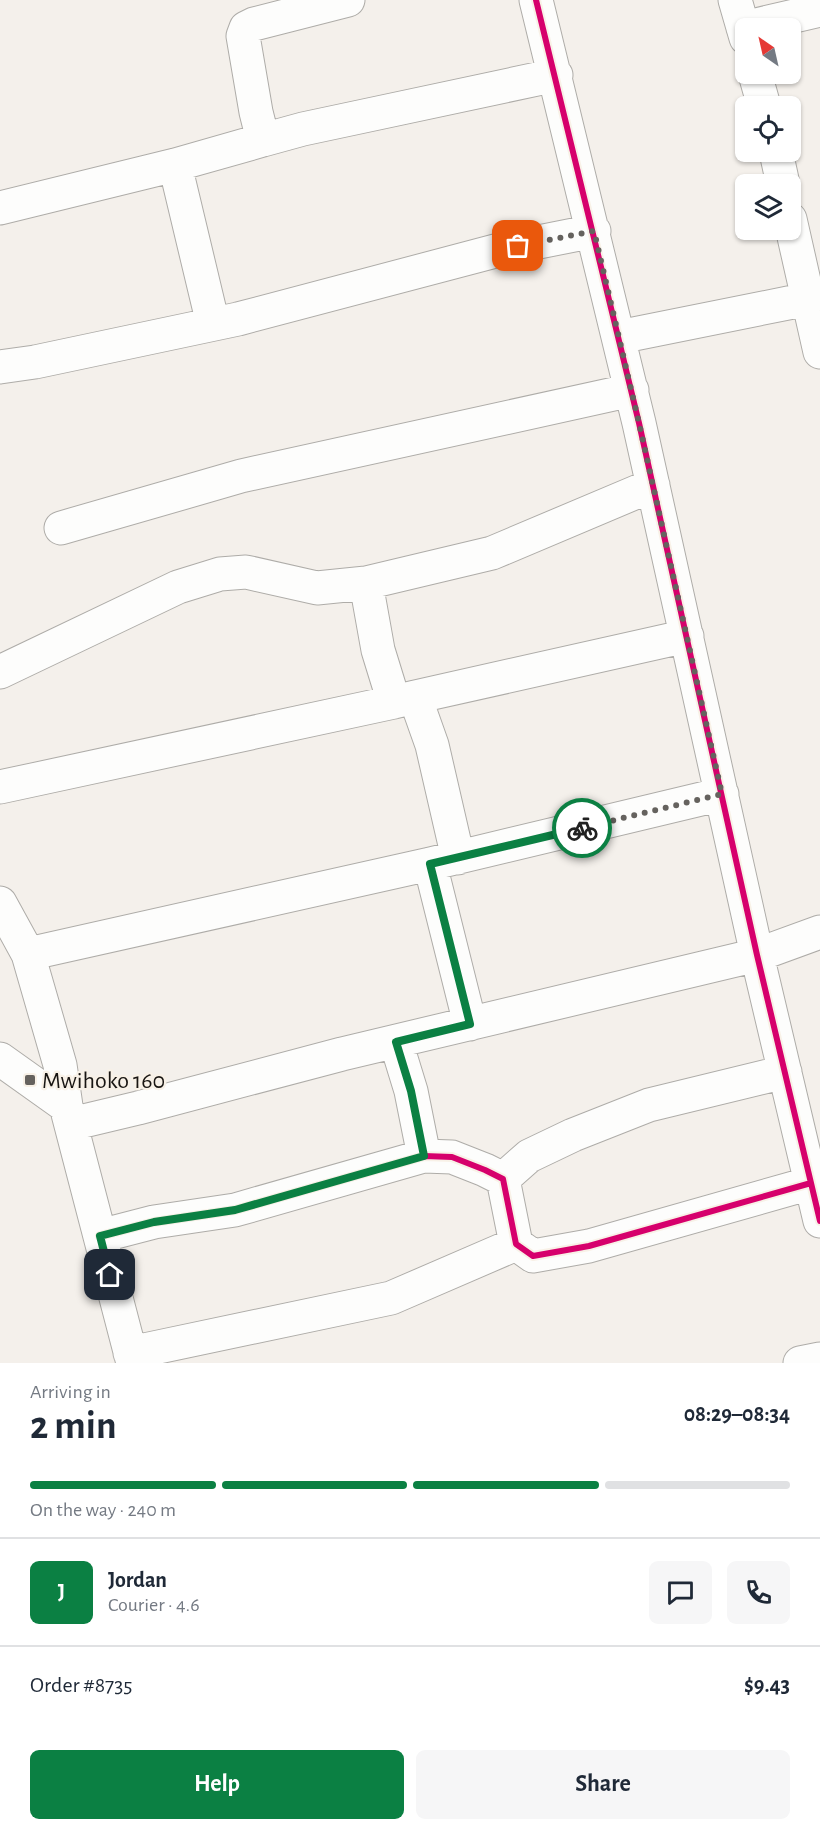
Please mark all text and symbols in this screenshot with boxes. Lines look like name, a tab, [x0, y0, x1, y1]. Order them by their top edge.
north arrow	[735, 18, 801, 84]
map controls	[735, 18, 801, 240]
button: locate	[735, 96, 801, 162]
button: layers	[735, 174, 801, 240]
pin	[492, 220, 543, 271]
icon: bag	[501, 229, 534, 262]
courier	[552, 798, 612, 858]
icon: bike	[566, 812, 599, 845]
place label: Mwihoko 160	[42, 1069, 165, 1093]
marker: Mwihoko 160	[23, 1073, 37, 1087]
pin	[84, 1249, 135, 1300]
icon: home	[93, 1258, 126, 1291]
text: Arriving in	[30, 1382, 111, 1402]
text: 08:29–08:34	[684, 1403, 790, 1425]
text: 2 min	[30, 1407, 117, 1446]
text: On the way · 240 m	[30, 1500, 176, 1520]
button: chat	[649, 1561, 712, 1624]
button: phone	[727, 1561, 790, 1624]
text: Jordan	[108, 1569, 167, 1591]
text: J	[58, 1581, 65, 1603]
text: Courier · 4.6	[108, 1595, 200, 1615]
text: Order #8735	[30, 1674, 133, 1696]
text: $9.43	[744, 1674, 790, 1696]
button: Help	[30, 1750, 404, 1819]
button: Share	[416, 1750, 790, 1819]

